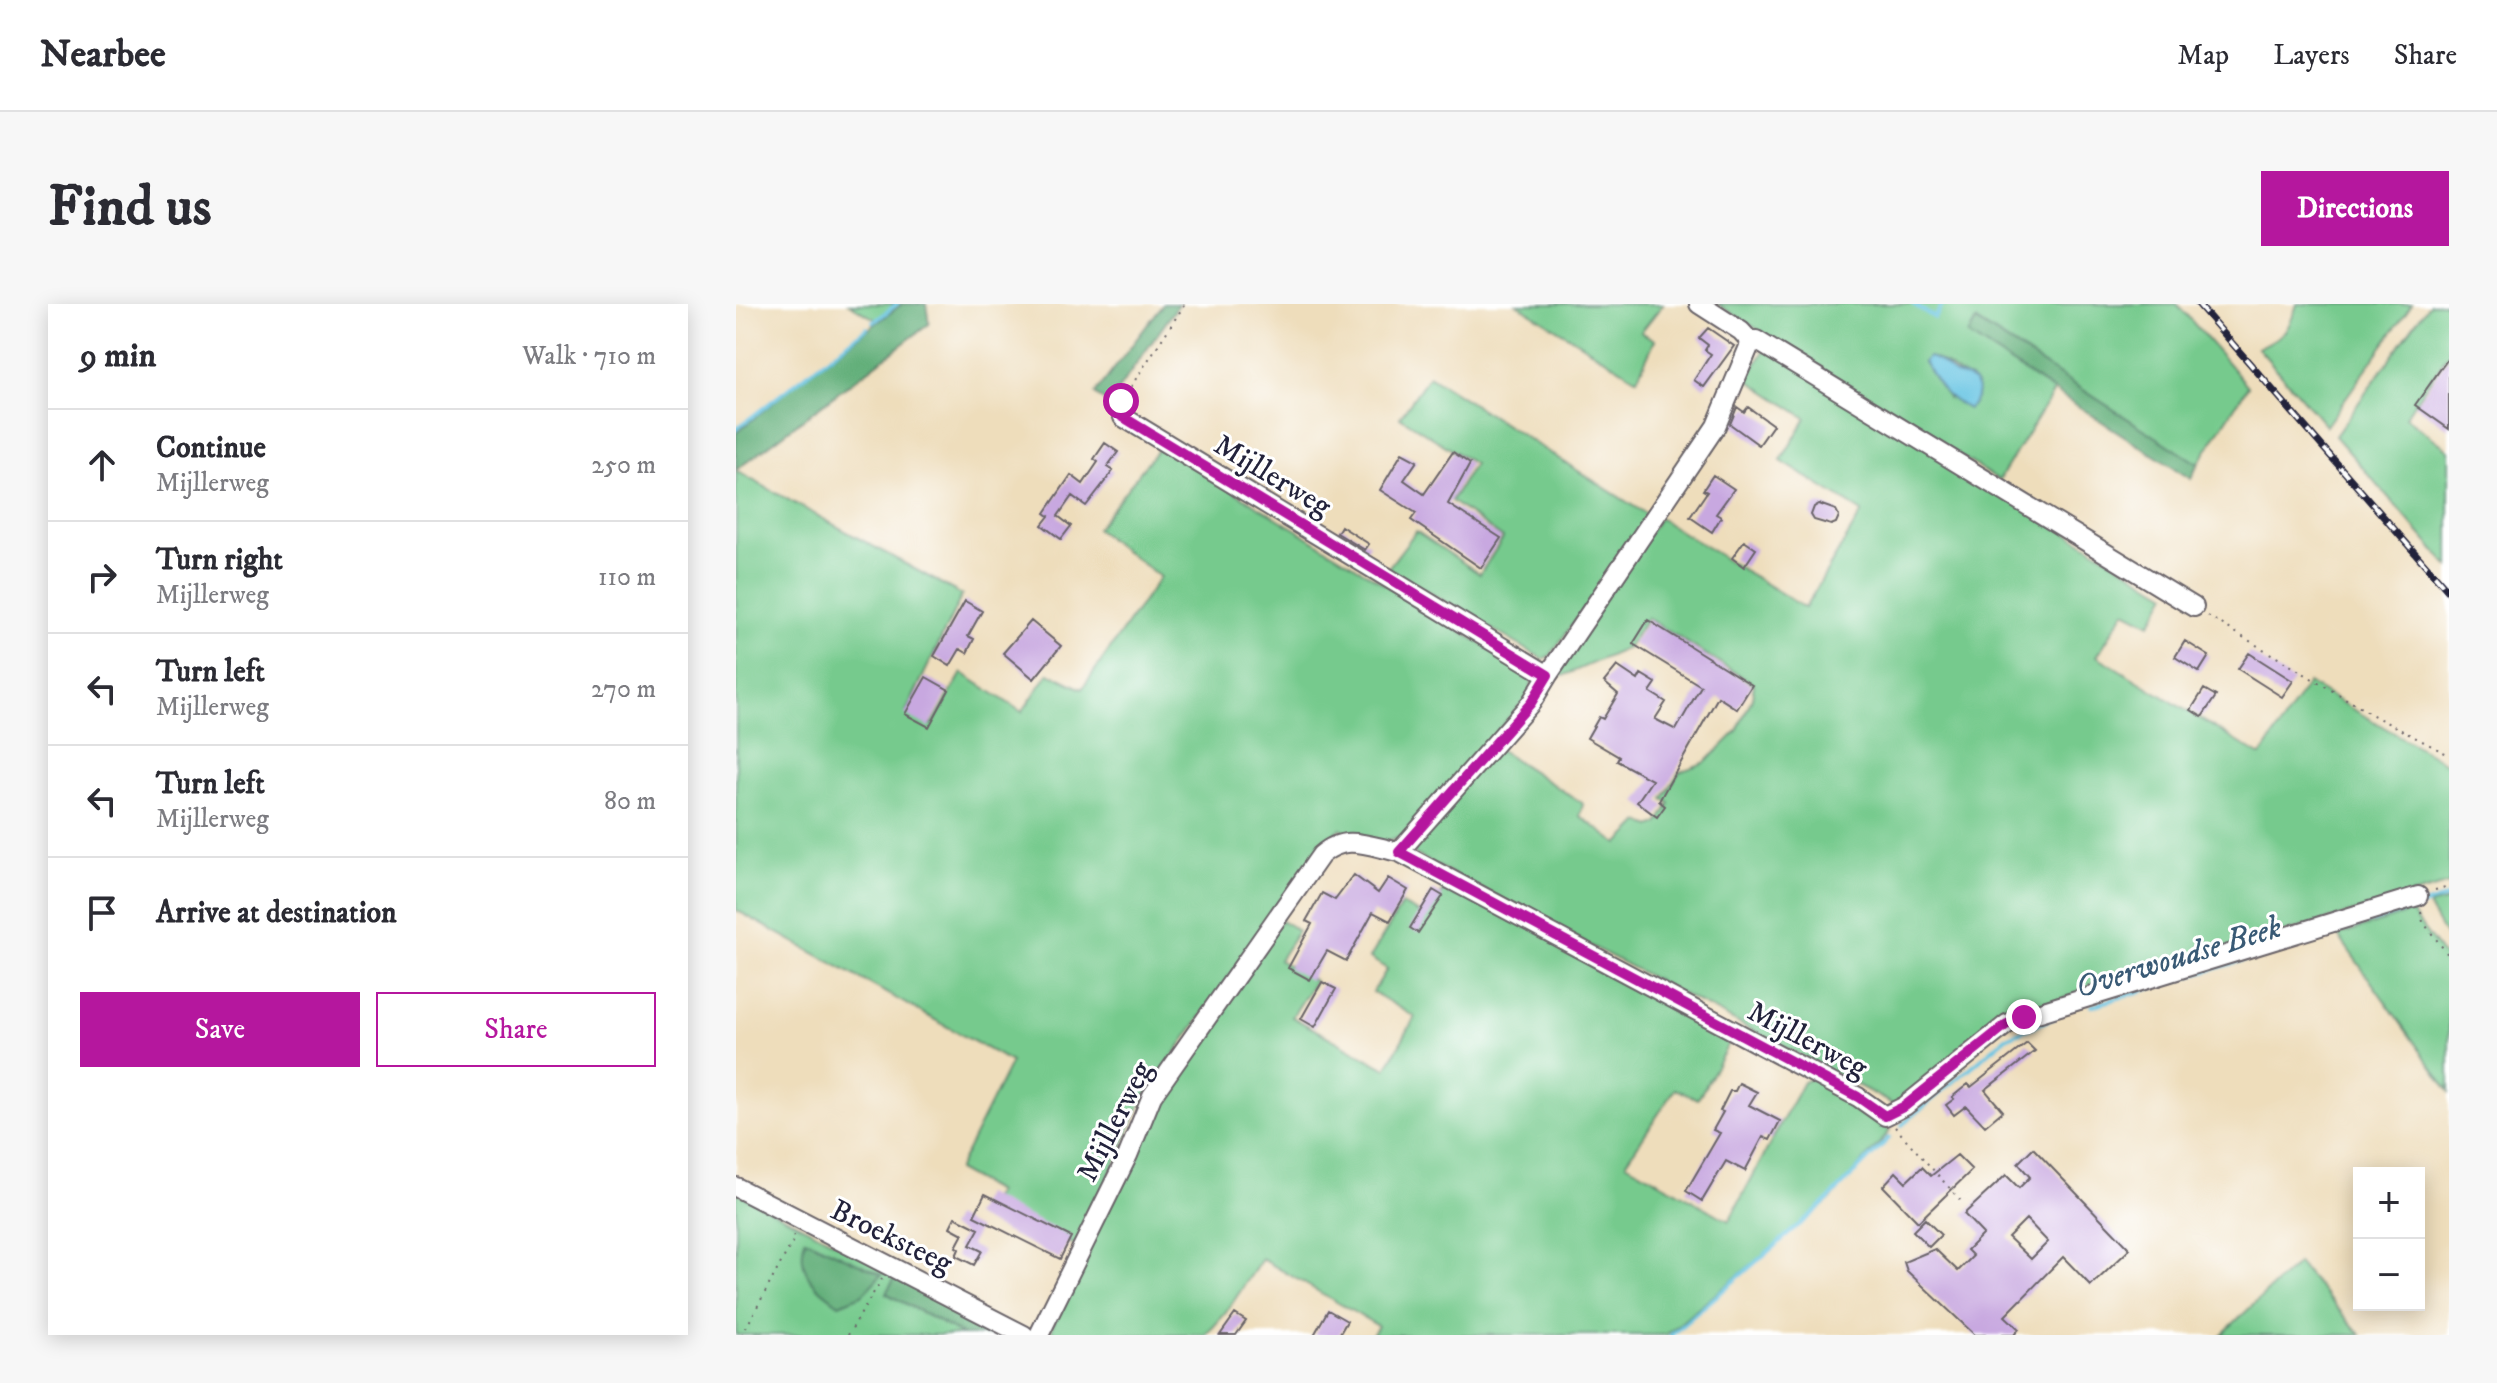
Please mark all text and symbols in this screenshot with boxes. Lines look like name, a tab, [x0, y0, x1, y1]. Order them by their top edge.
text: Nearbee	[40, 31, 166, 79]
text: Map	[2178, 38, 2229, 73]
text: Layers	[2273, 38, 2350, 73]
text: Share	[2394, 38, 2457, 73]
button: Directions	[2261, 171, 2449, 246]
text: Find us	[48, 173, 212, 243]
text: 9 min	[80, 335, 156, 377]
text: Walk · 710 m	[522, 340, 656, 373]
route start	[1103, 383, 1139, 419]
street label: Mijllerweg	[1207, 427, 1338, 526]
text: Continue	[156, 430, 266, 467]
icon: ahead	[80, 443, 124, 487]
text: 250 m	[591, 449, 656, 482]
text: Mijllerweg	[156, 467, 269, 500]
text: Turn right	[156, 542, 283, 579]
icon: right	[80, 555, 124, 599]
text: 110 m	[598, 561, 656, 594]
text: Mijllerweg	[156, 579, 269, 612]
text: Turn left	[156, 654, 265, 691]
icon: left	[80, 667, 124, 711]
text: 270 m	[591, 673, 656, 706]
text: Mijllerweg	[156, 691, 269, 724]
text: Turn left	[156, 766, 265, 803]
icon: left	[80, 779, 124, 823]
text: 80 m	[604, 785, 656, 818]
text: Mijllerweg	[156, 803, 269, 836]
icon: arrive	[80, 891, 124, 935]
text: Arrive at destination	[156, 895, 397, 932]
water label: Overwoudse Beek	[2071, 907, 2287, 1008]
button: Save	[80, 992, 360, 1067]
button: Share	[376, 992, 656, 1067]
street label: Mijllerweg	[1741, 993, 1874, 1087]
route end	[2006, 999, 2042, 1035]
street label: Mijllerweg	[1069, 1055, 1162, 1188]
map controls	[2353, 1167, 2425, 1311]
button: +	[2353, 1167, 2425, 1239]
street label: Broeksteeg	[824, 1192, 959, 1283]
button: −	[2353, 1239, 2425, 1311]

